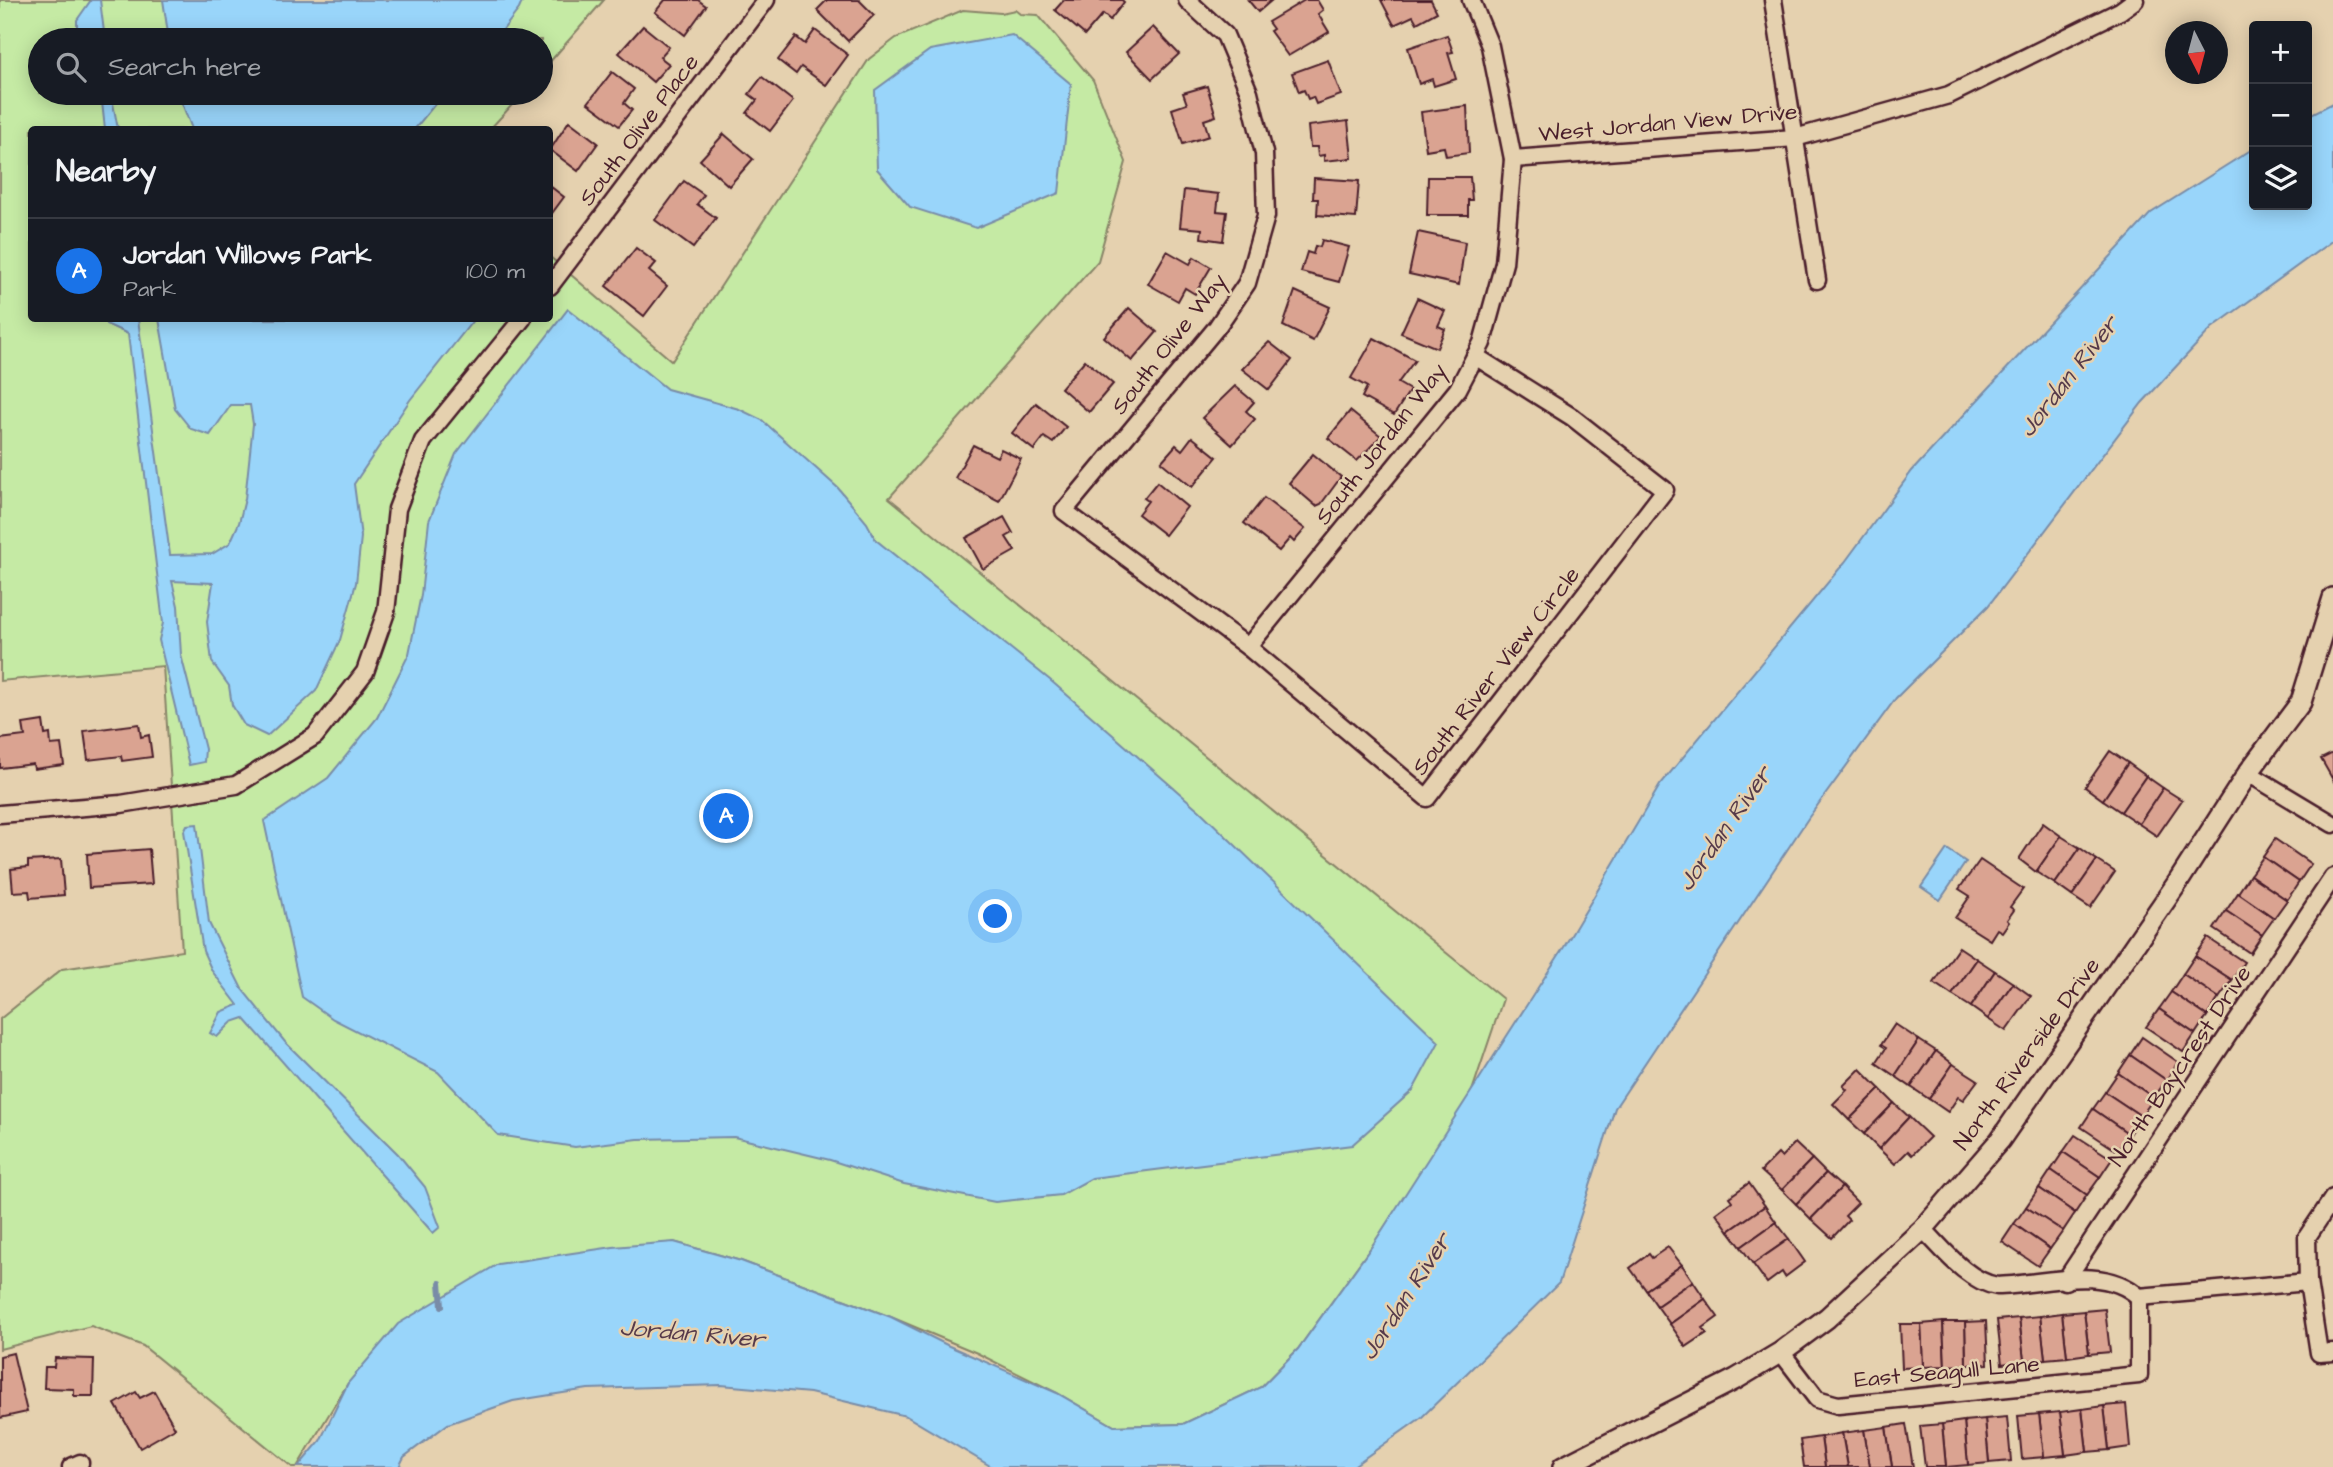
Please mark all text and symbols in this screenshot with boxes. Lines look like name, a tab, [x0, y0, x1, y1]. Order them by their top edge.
north arrow	[2165, 21, 2228, 84]
map controls	[2249, 21, 2312, 210]
button: +	[2249, 21, 2312, 84]
search box	[28, 28, 553, 105]
icon: search	[52, 48, 90, 86]
street label: South Olive Place	[571, 48, 707, 212]
text: Search here	[108, 49, 261, 85]
button: −	[2249, 84, 2312, 147]
street label: West Jordan View Drive	[1537, 96, 1799, 150]
button: layers	[2249, 147, 2312, 210]
text: Nearby	[56, 151, 156, 193]
text: Jordan Willows Park	[123, 237, 372, 273]
text: A	[72, 255, 86, 287]
text: 100 m	[466, 255, 525, 287]
street label: South Olive Way	[1104, 266, 1235, 422]
text: Park	[123, 273, 176, 305]
water label: Jordan River	[2011, 307, 2129, 445]
street label: South Jordan Way	[1308, 356, 1455, 532]
street label: South River View Circle	[1404, 560, 1588, 782]
water label: Jordan River	[1669, 758, 1782, 898]
pin: A	[703, 790, 749, 842]
your location	[978, 899, 1012, 933]
street label: North Riverside Drive	[1946, 951, 2108, 1157]
street label: North Baycrest Drive	[2101, 959, 2260, 1173]
water label: Jordan River	[1352, 1225, 1461, 1367]
water label: Jordan River	[618, 1311, 768, 1357]
street label: East Seagull Lane	[1853, 1348, 2041, 1397]

